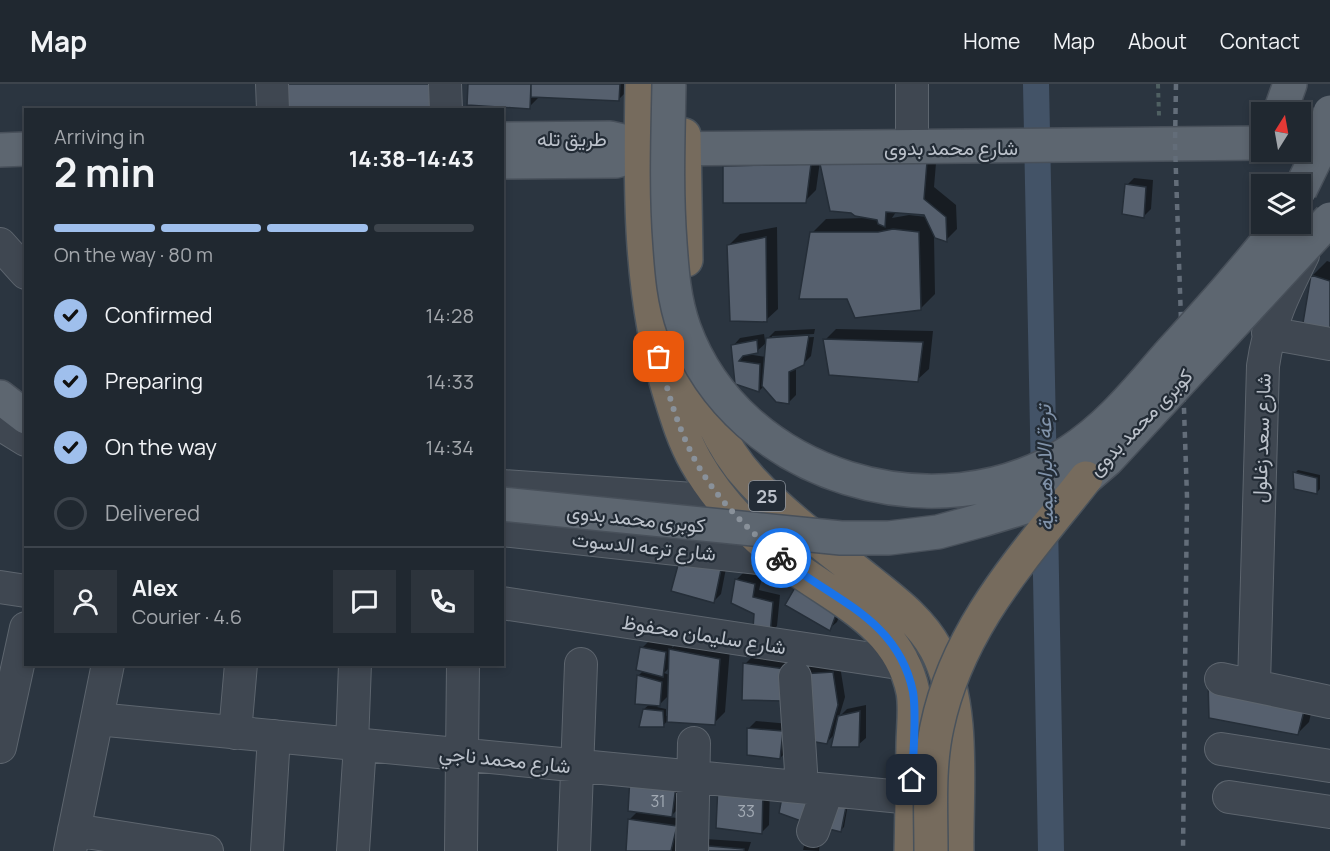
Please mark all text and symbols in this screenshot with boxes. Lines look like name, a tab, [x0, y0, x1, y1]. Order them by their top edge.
text: Map	[30, 22, 87, 60]
text: Home	[963, 27, 1020, 55]
text: Map	[1053, 27, 1095, 55]
text: About	[1128, 27, 1187, 55]
text: Contact	[1220, 27, 1300, 55]
north arrow	[1251, 102, 1311, 162]
map controls	[1251, 102, 1311, 234]
text: Arriving in	[54, 123, 145, 150]
street label: طريق تله	[537, 125, 607, 152]
street label: شارع محمد بدوى	[884, 134, 1018, 162]
text: 14:38–14:43	[349, 144, 474, 174]
text: 2 min	[54, 145, 155, 199]
button: layers	[1251, 174, 1311, 234]
text: On the way · 80 m	[54, 241, 213, 268]
icon: check	[54, 299, 87, 332]
text: Confirmed	[105, 300, 213, 330]
text: 14:28	[425, 302, 474, 329]
pin	[633, 331, 684, 382]
icon: bag	[642, 340, 675, 373]
street label: كوبرى محمد بدوى	[1082, 362, 1198, 482]
icon: check	[54, 365, 87, 398]
text: Preparing	[105, 366, 203, 396]
text: 14:33	[426, 368, 474, 395]
street label: شارع سعد زغلول	[1245, 373, 1278, 503]
water label: ترعة الابراهيمية	[1029, 402, 1059, 531]
icon: check	[54, 431, 87, 464]
text: On the way	[105, 432, 217, 462]
text: 14:34	[426, 434, 474, 461]
road number: 25	[749, 481, 785, 511]
street label: كوبرى محمد بدوى	[565, 497, 707, 539]
text: Delivered	[105, 498, 200, 528]
street label: شارع ترعه الدسوت	[571, 525, 717, 568]
courier	[751, 528, 811, 588]
icon: bike	[765, 542, 798, 575]
button: person	[54, 570, 117, 633]
button: chat	[333, 570, 396, 633]
button: phone	[411, 570, 474, 633]
text: Alex	[132, 573, 178, 603]
text: Courier · 4.6	[132, 603, 242, 630]
street label: شارع سليمان محفوظ	[620, 608, 788, 661]
street label: شارع محمد ناجي	[438, 739, 572, 783]
pin	[886, 754, 937, 805]
icon: home	[895, 763, 928, 796]
house number: 31	[650, 790, 666, 812]
house number: 33	[737, 800, 755, 822]

